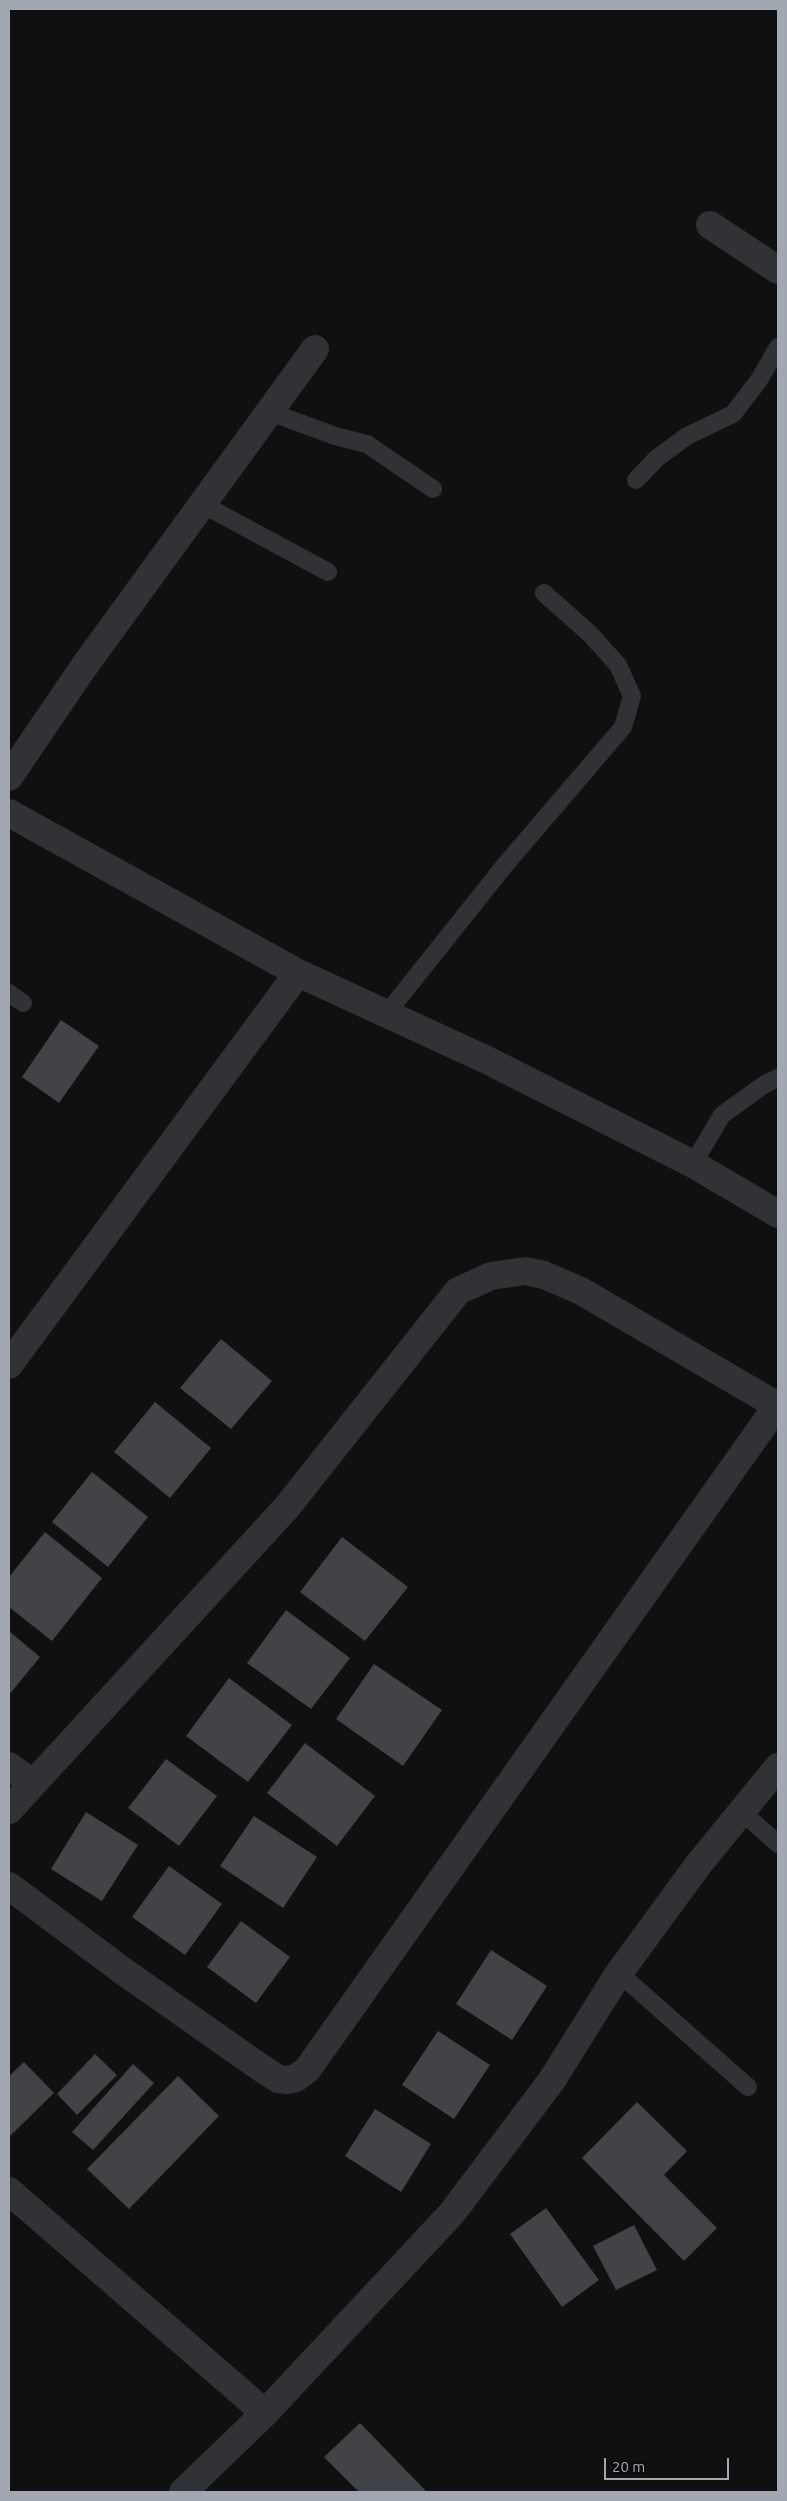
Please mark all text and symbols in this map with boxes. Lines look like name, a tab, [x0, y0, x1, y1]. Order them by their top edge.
scale bar	[607, 2448, 732, 2480]
text: 20 m	[612, 2458, 645, 2475]

